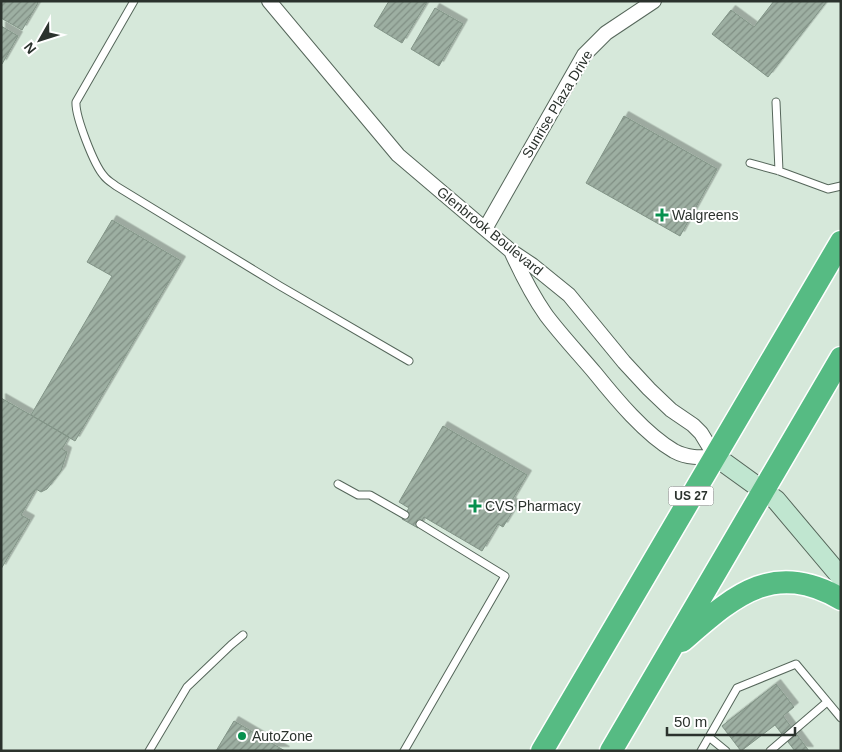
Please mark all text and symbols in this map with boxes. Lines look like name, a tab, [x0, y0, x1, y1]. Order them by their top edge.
north arrow	[15, 15, 65, 65]
text: N	[20, 39, 39, 57]
street label: Sunrise Plaza Drive	[518, 47, 596, 161]
street label: Glenbrook Boulevard	[434, 183, 546, 279]
place label: Walgreens	[672, 207, 738, 223]
marker: Walgreens	[656, 209, 668, 221]
road number: US 27	[668, 486, 714, 506]
place label: CVS Pharmacy	[485, 498, 581, 514]
marker: CVS Pharmacy	[469, 500, 481, 512]
scale bar	[667, 704, 794, 736]
text: 50 m	[674, 713, 707, 730]
place label: AutoZone	[252, 728, 313, 744]
marker: AutoZone	[236, 730, 248, 742]

